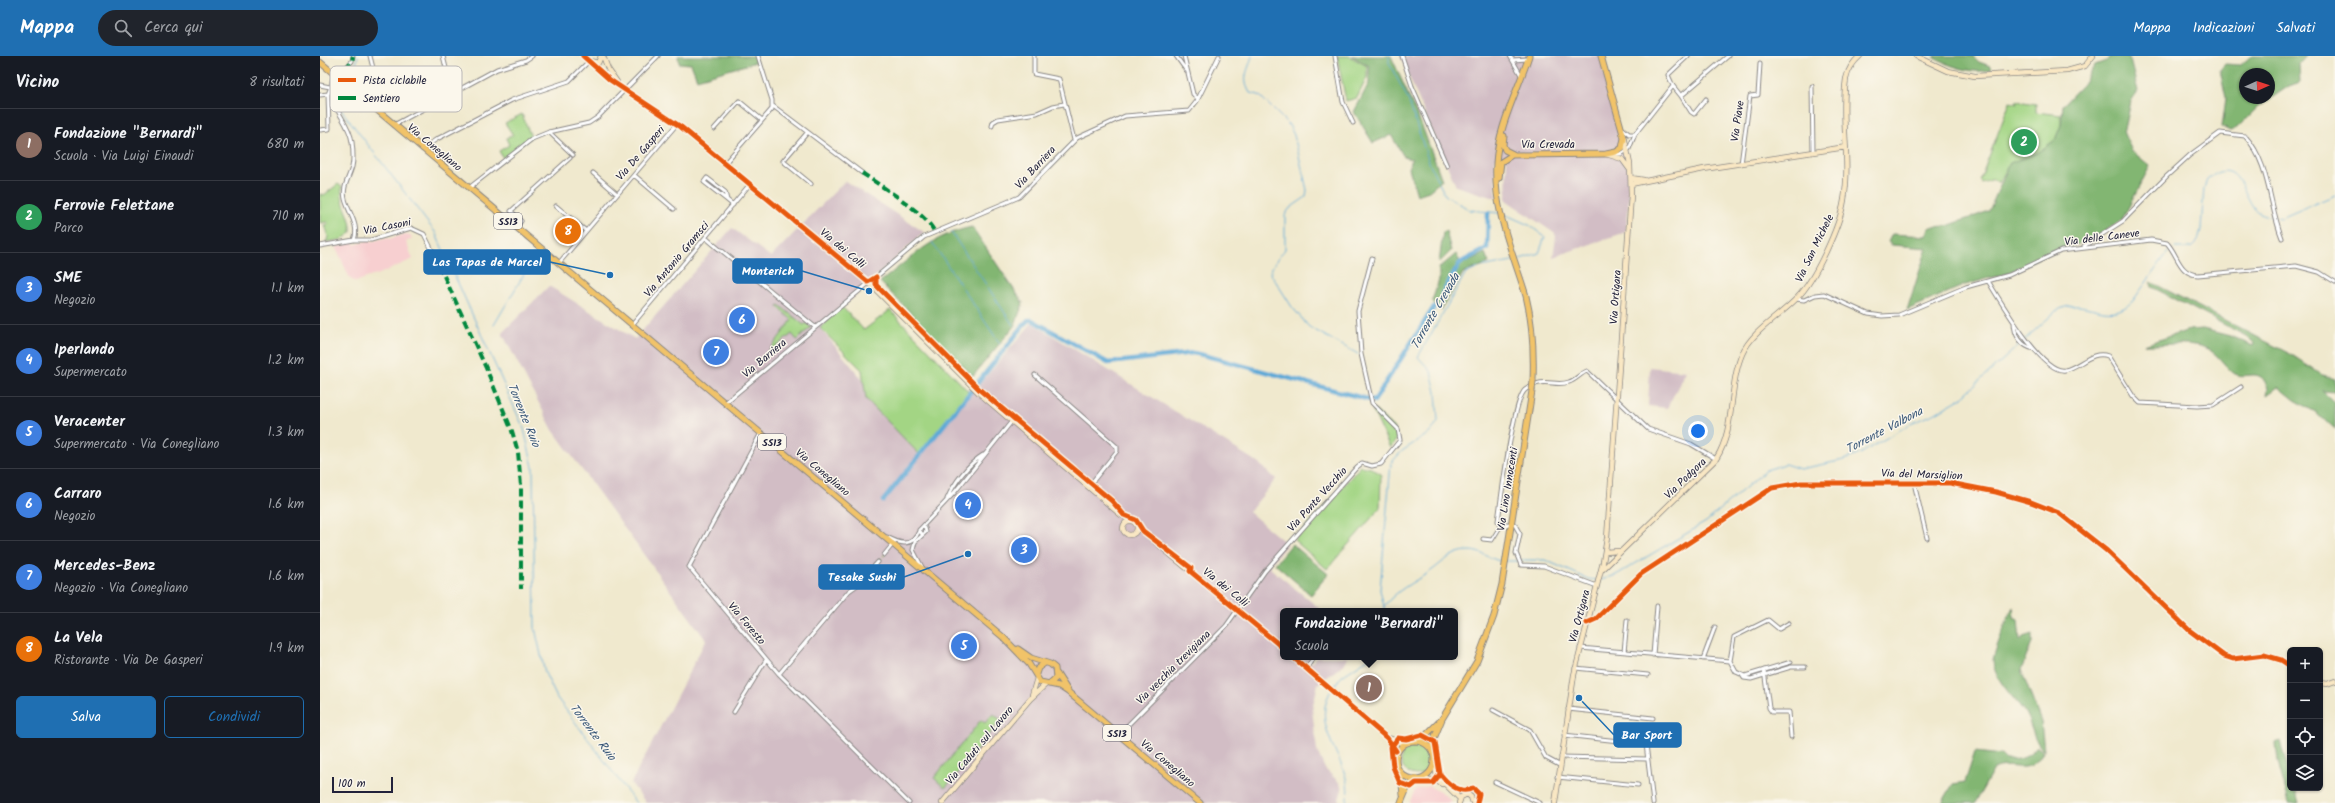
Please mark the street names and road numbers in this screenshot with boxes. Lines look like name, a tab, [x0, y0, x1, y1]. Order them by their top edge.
street label: Via Piave	[1726, 99, 1750, 143]
street label: Via Conegliano	[403, 119, 466, 176]
street label: Via De Gasperi	[612, 122, 670, 185]
street label: Via Crevada	[1521, 136, 1575, 154]
street label: Via Barriera	[1011, 142, 1061, 194]
street label: Via San Michele	[1791, 211, 1839, 286]
road number: SS13	[494, 213, 522, 229]
street label: Via Casoni	[362, 214, 413, 240]
street label: Via Antonio Gramsci	[640, 217, 714, 302]
street label: Via dei Colli	[815, 224, 870, 274]
street label: Via delle Caneve	[2064, 224, 2141, 252]
street label: Via Ortigara	[1605, 269, 1627, 325]
street label: Via Barriera	[738, 335, 791, 383]
road number: SS13	[758, 434, 786, 450]
street label: Via Conegliano	[791, 444, 854, 501]
street label: Via Lino Innocenti	[1492, 446, 1524, 532]
street label: Via Podgora	[1660, 454, 1711, 504]
street label: Via Ponte Vecchio	[1283, 463, 1352, 536]
street label: Via del Marsiglion	[1881, 465, 1963, 485]
street label: Via dei Colli	[1198, 563, 1253, 612]
street label: Via Ortigara	[1564, 588, 1596, 645]
street label: Via Foresto	[723, 598, 770, 649]
street label: Via vecchia trevigiana	[1132, 626, 1215, 709]
street label: Via Caduti sul Lavoro	[941, 702, 1018, 789]
road number: SS13	[1103, 725, 1131, 741]
street label: Via Conegliano	[1136, 735, 1199, 792]

